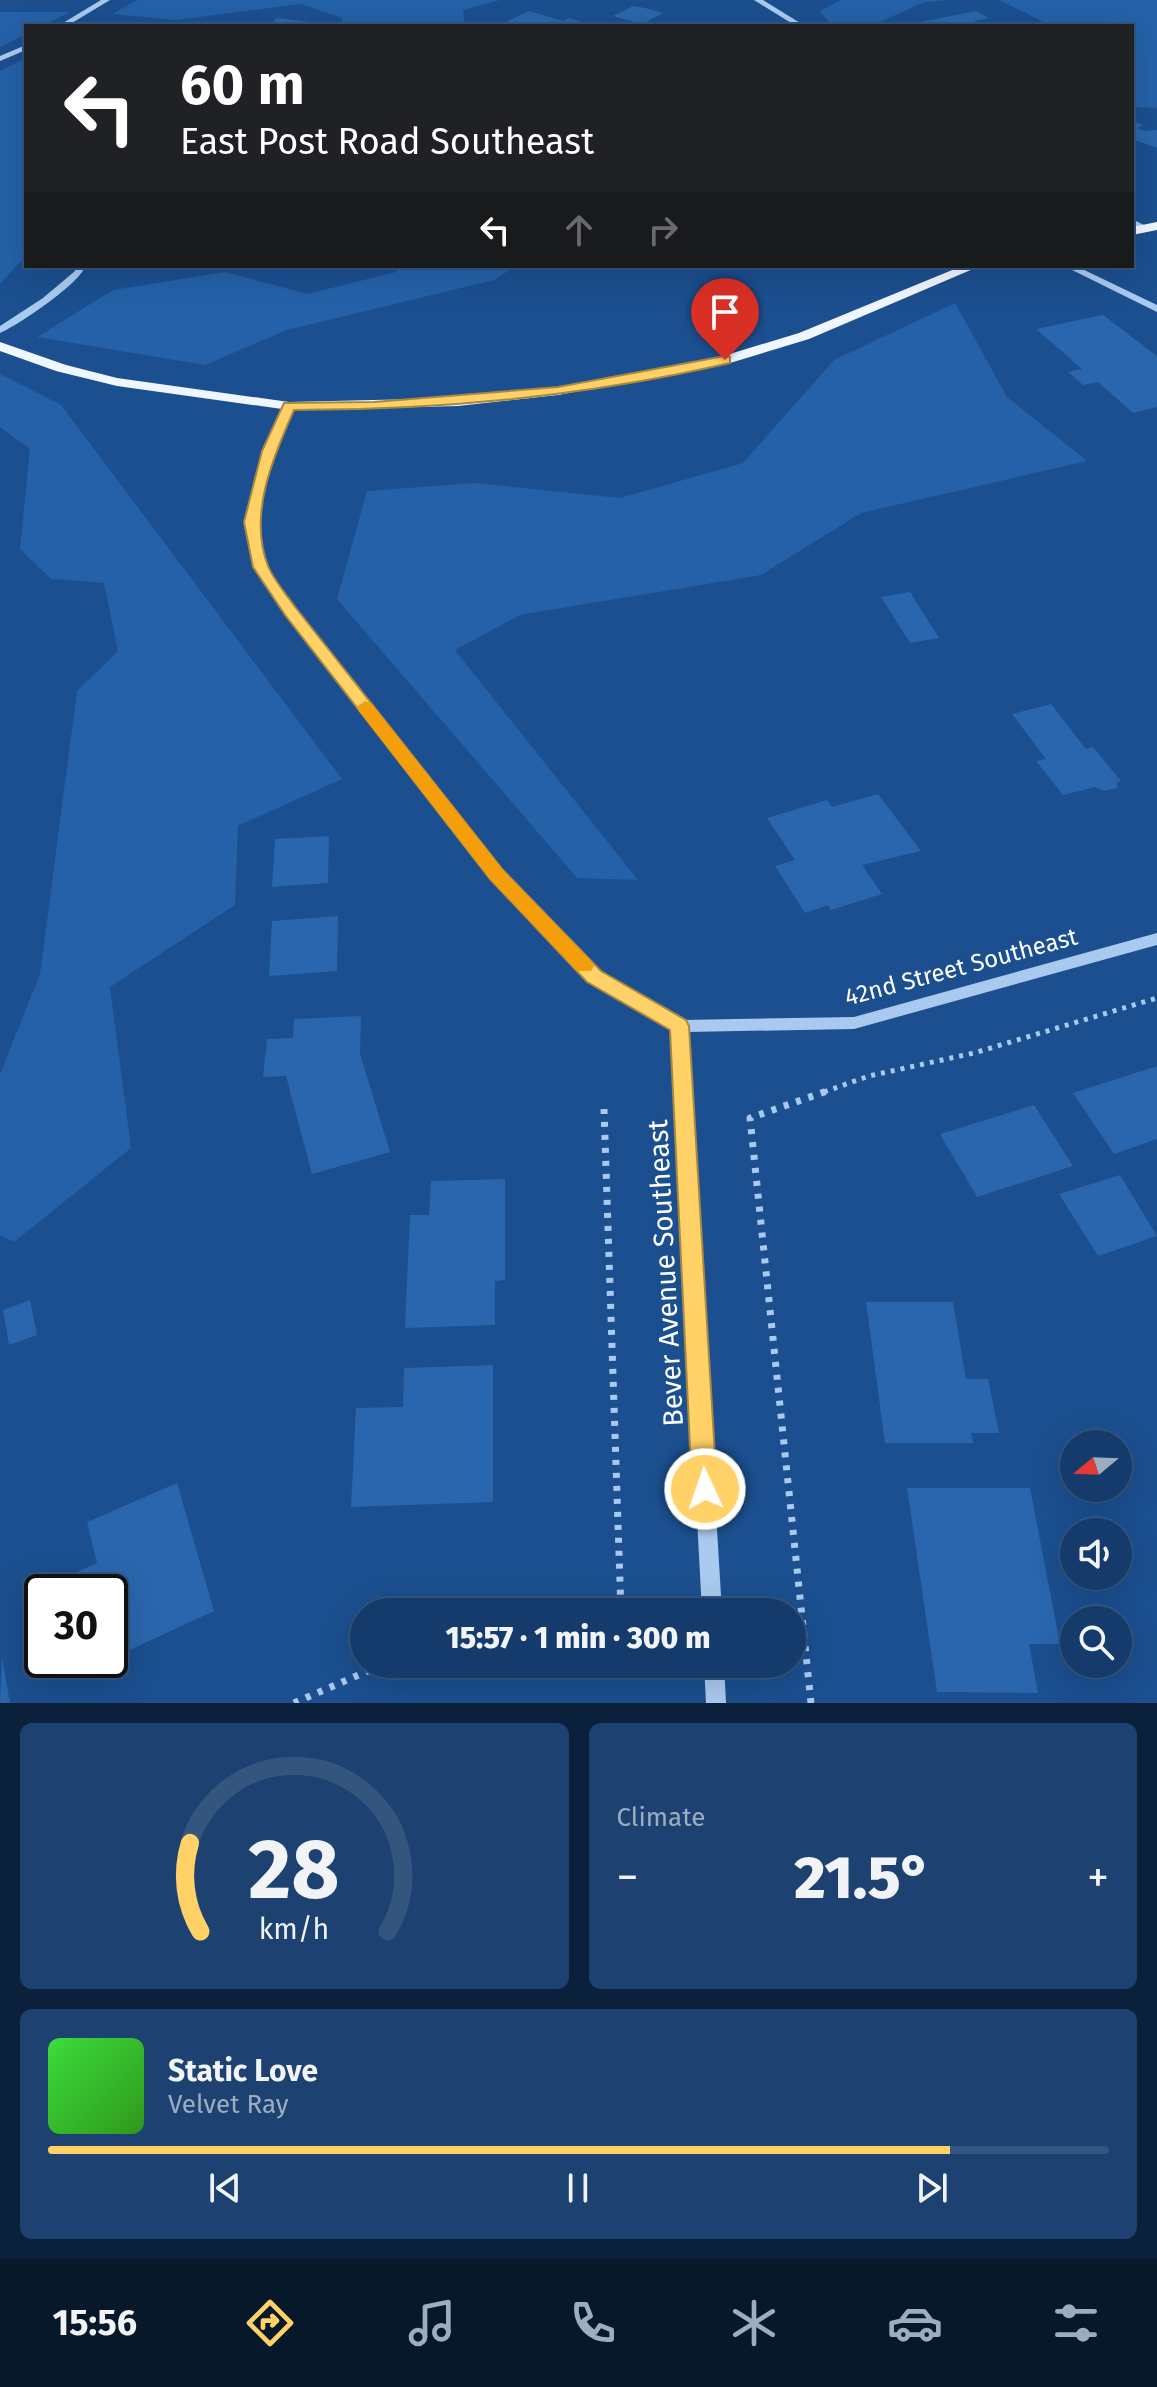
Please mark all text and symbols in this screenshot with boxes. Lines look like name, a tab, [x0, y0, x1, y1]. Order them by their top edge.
text: 60 m	[180, 52, 305, 119]
icon: left	[48, 56, 152, 160]
text: East Post Road Southeast	[180, 120, 594, 164]
icon: left	[473, 208, 517, 252]
icon: ahead	[557, 208, 601, 252]
icon: right	[641, 208, 685, 252]
pin	[691, 278, 759, 360]
icon: arrive	[703, 290, 747, 334]
street label: 42nd Street Southeast	[842, 922, 1081, 1012]
street label: Bever Avenue Southeast	[641, 1118, 690, 1427]
north arrow	[1060, 1430, 1132, 1502]
map controls	[1060, 1430, 1132, 1678]
position arrow	[663, 1447, 747, 1531]
button: sound	[1060, 1518, 1132, 1590]
speed limit sign: 30	[24, 1574, 128, 1678]
button: search	[1060, 1606, 1132, 1678]
text: 15:57 · 1 min · 300 m	[445, 1620, 711, 1656]
text: Climate	[617, 1802, 705, 1833]
text: 28	[249, 1820, 340, 1920]
text: 21.5°	[794, 1842, 931, 1914]
text: −	[617, 1851, 639, 1904]
text: +	[1087, 1851, 1109, 1904]
text: km/h	[259, 1912, 330, 1947]
text: Static Love	[168, 2053, 318, 2089]
text: Velvet Ray	[168, 2089, 288, 2120]
icon: previous	[203, 2166, 247, 2210]
icon: pause	[556, 2166, 600, 2210]
icon: next	[910, 2166, 954, 2210]
icon: directions	[242, 2295, 298, 2351]
icon: music	[404, 2295, 460, 2351]
icon: phone	[565, 2295, 621, 2351]
icon: climate	[726, 2295, 782, 2351]
icon: car	[887, 2295, 943, 2351]
icon: filters	[1048, 2295, 1104, 2351]
text: 15:56	[53, 2301, 137, 2345]

